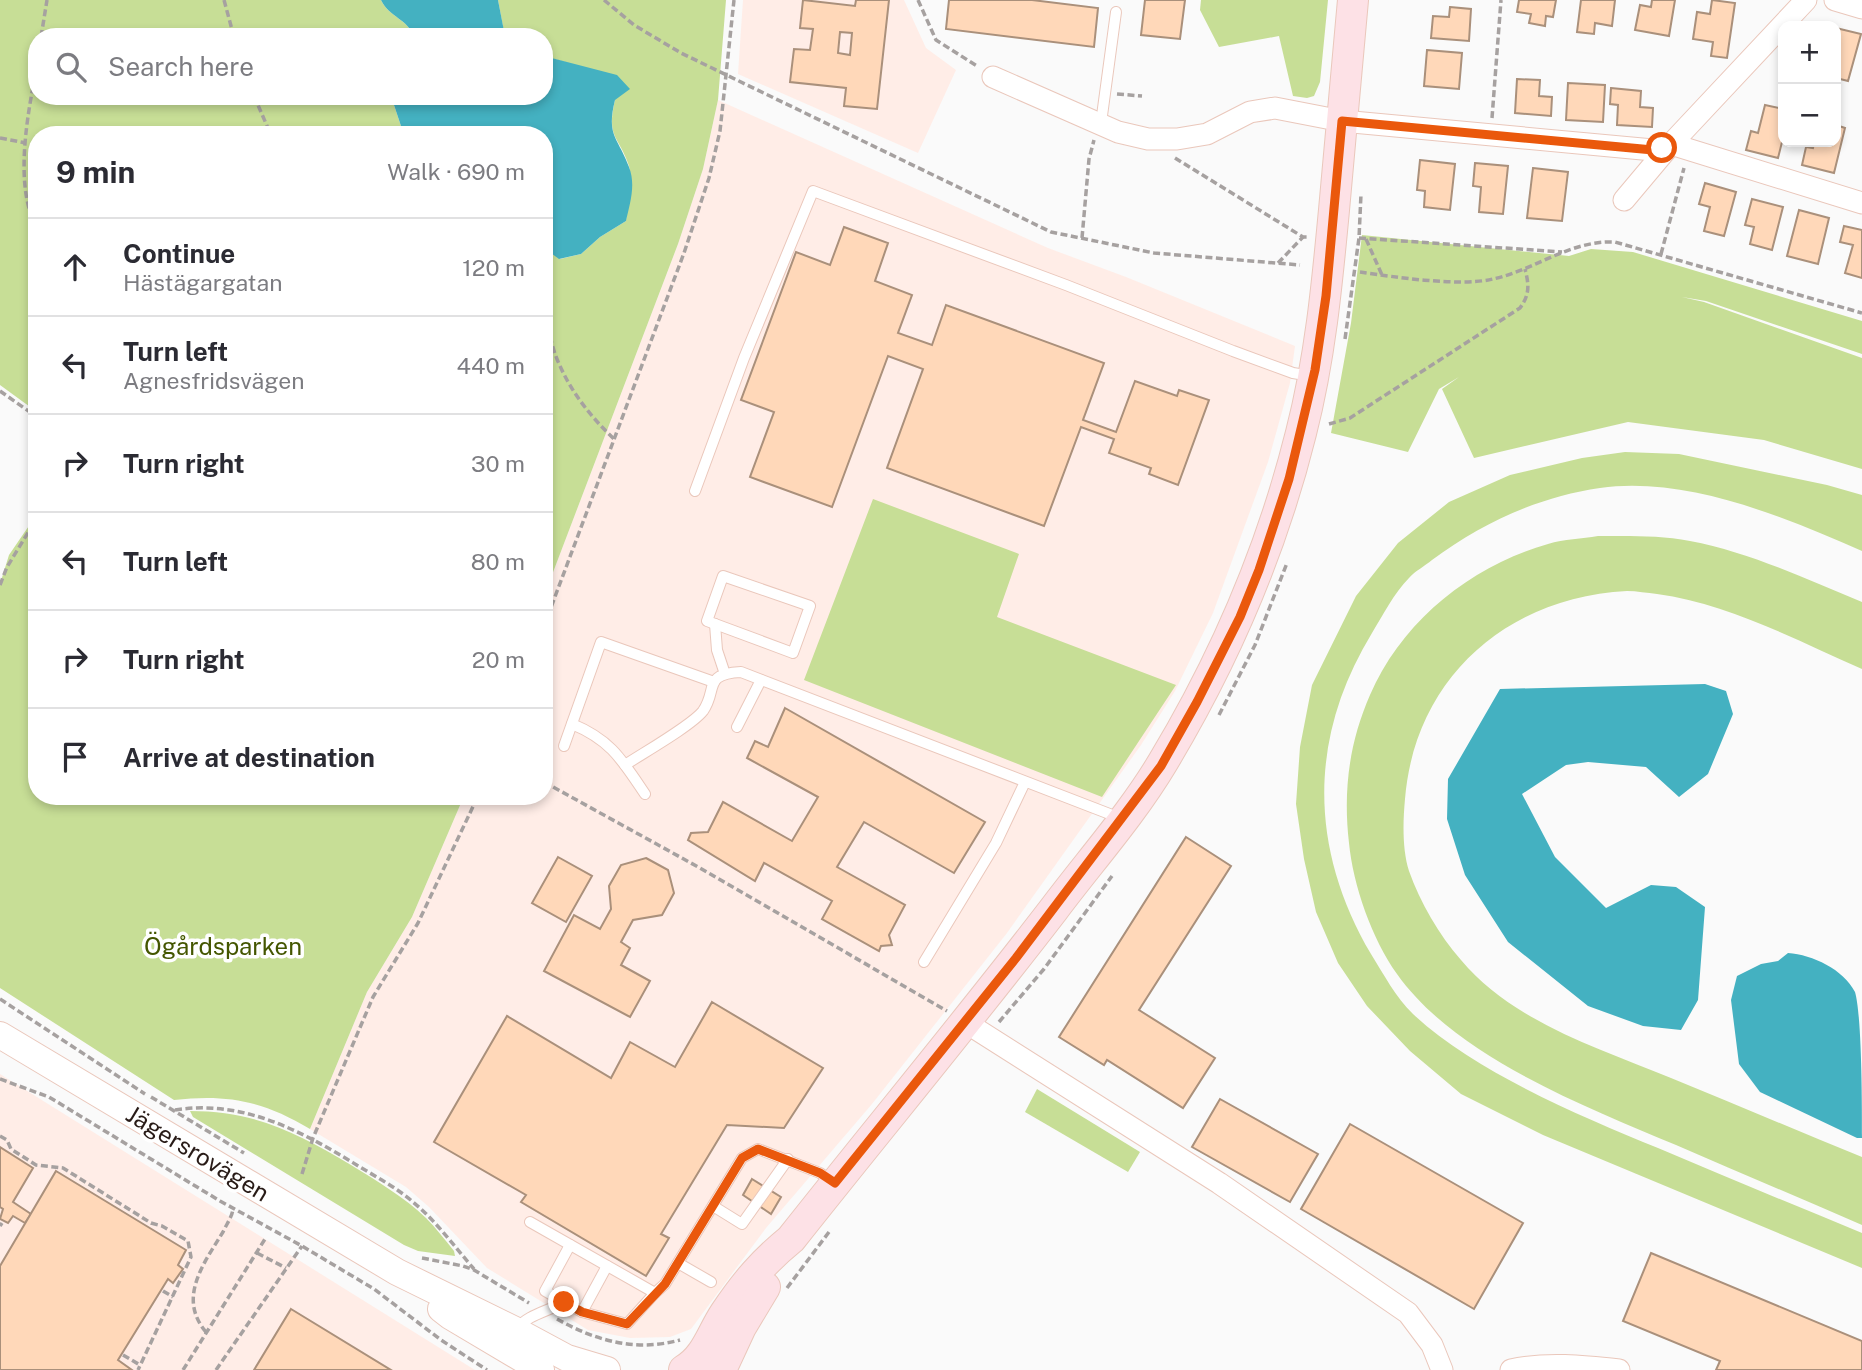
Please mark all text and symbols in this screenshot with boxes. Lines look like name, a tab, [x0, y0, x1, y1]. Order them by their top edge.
map controls	[1778, 21, 1841, 147]
button: +	[1778, 21, 1841, 84]
search box	[28, 28, 553, 105]
icon: search	[52, 48, 90, 86]
text: Search here	[108, 51, 254, 82]
button: −	[1778, 84, 1841, 147]
route start	[1646, 132, 1677, 163]
text: 9 min	[56, 154, 135, 190]
text: Walk · 690 m	[387, 158, 525, 185]
text: Continue	[123, 238, 235, 269]
icon: ahead	[56, 248, 94, 286]
text: 120 m	[462, 254, 525, 281]
text: Hästägargatan	[123, 269, 282, 296]
text: Turn left	[123, 336, 228, 367]
icon: left	[56, 346, 94, 384]
text: 440 m	[457, 352, 525, 379]
text: Agnesfridsvägen	[123, 367, 305, 394]
icon: right	[56, 444, 94, 482]
text: Turn right	[123, 448, 245, 479]
text: 30 m	[471, 450, 525, 477]
icon: left	[56, 542, 94, 580]
text: Turn left	[123, 546, 228, 577]
text: 80 m	[471, 548, 525, 575]
icon: right	[56, 640, 94, 678]
text: Turn right	[123, 644, 245, 675]
text: 20 m	[472, 646, 525, 673]
icon: arrive	[56, 738, 94, 776]
text: Arrive at destination	[123, 742, 375, 773]
park label: Ögårdsparken	[144, 931, 302, 960]
street label: Jägersrovägen	[121, 1099, 275, 1207]
route end	[548, 1286, 579, 1317]

